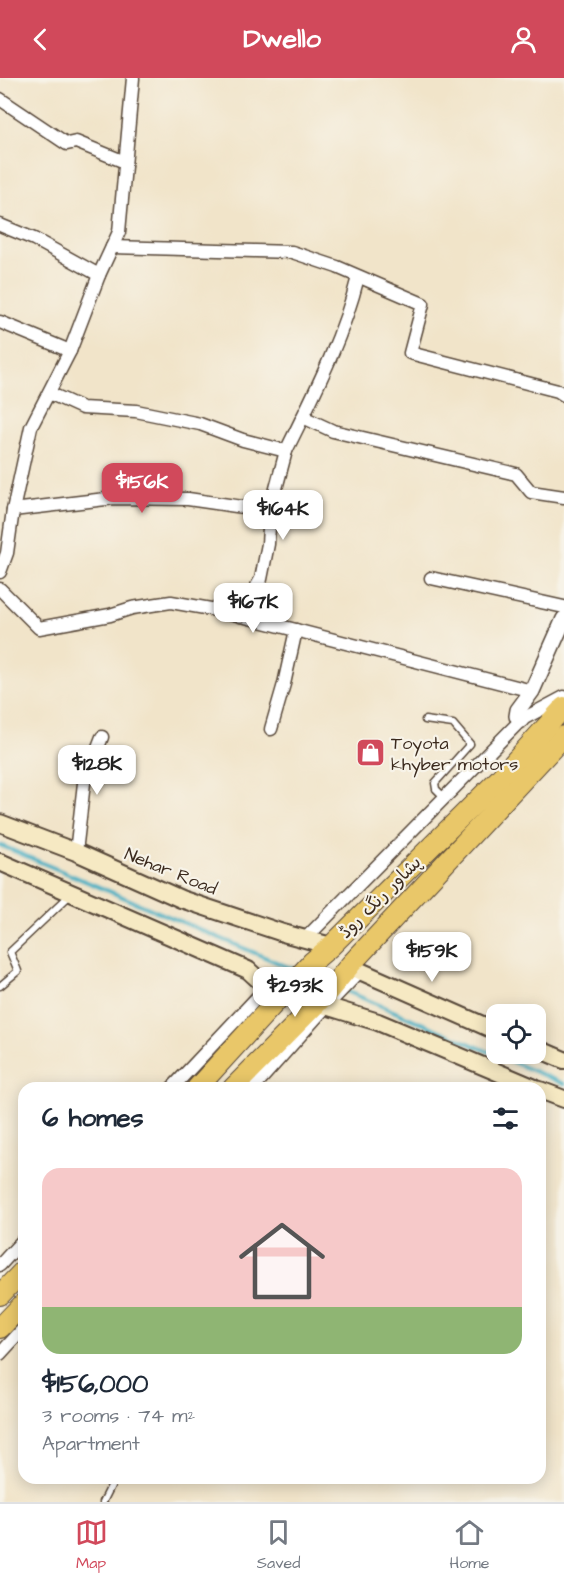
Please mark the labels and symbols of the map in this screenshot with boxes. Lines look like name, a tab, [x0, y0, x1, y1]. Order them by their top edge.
pin: $156K	[100, 463, 184, 514]
pin: $164K	[241, 490, 325, 541]
pin: $167K	[211, 583, 295, 634]
place label: Toyota khyber motors	[391, 731, 518, 778]
shop icon: Toyota khyber motors	[354, 737, 386, 769]
pin: $128K	[55, 745, 139, 796]
street label: Nehar Road	[121, 842, 221, 901]
street label: پشاور رنگ روڈ	[334, 851, 427, 944]
pin: $159K	[390, 932, 474, 983]
pin: $293K	[253, 967, 337, 1018]

